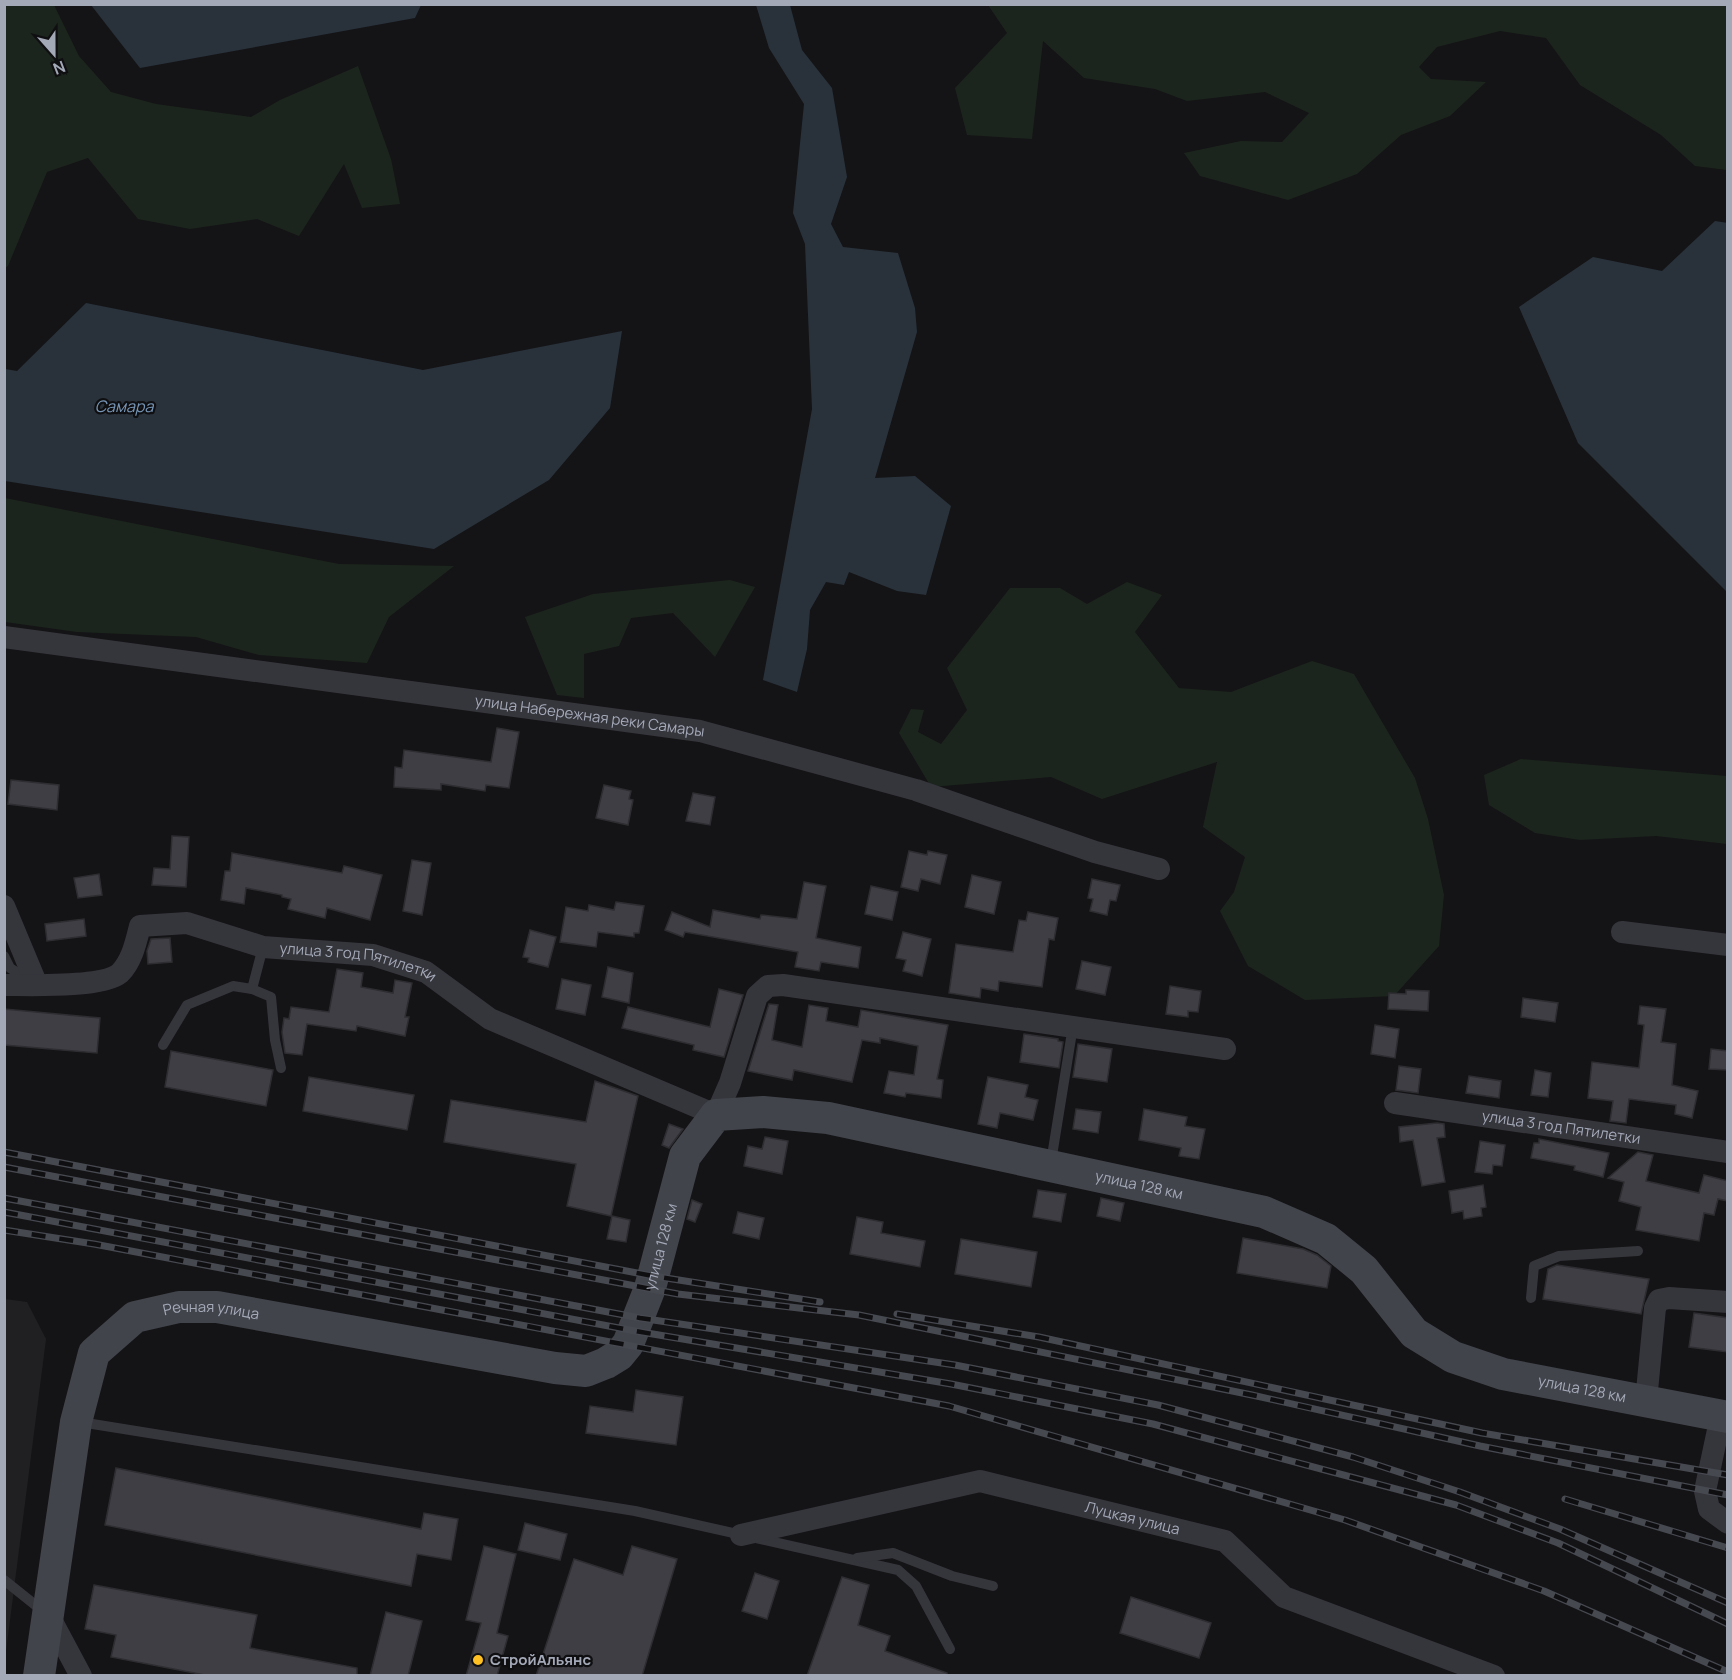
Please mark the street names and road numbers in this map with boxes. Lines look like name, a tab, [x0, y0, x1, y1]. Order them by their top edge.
street label: улица Набережная реки Самары	[474, 690, 706, 741]
street label: улица 3 год Пятилетки	[279, 937, 441, 986]
street label: улица 3 год Пятилетки	[1481, 1105, 1642, 1149]
street label: улица 128 км	[1093, 1165, 1185, 1204]
street label: улица 128 км	[639, 1201, 682, 1293]
street label: Речная улица	[161, 1296, 261, 1324]
street label: улица 128 км	[1536, 1370, 1628, 1407]
street label: Луцкая улица	[1083, 1496, 1182, 1540]

